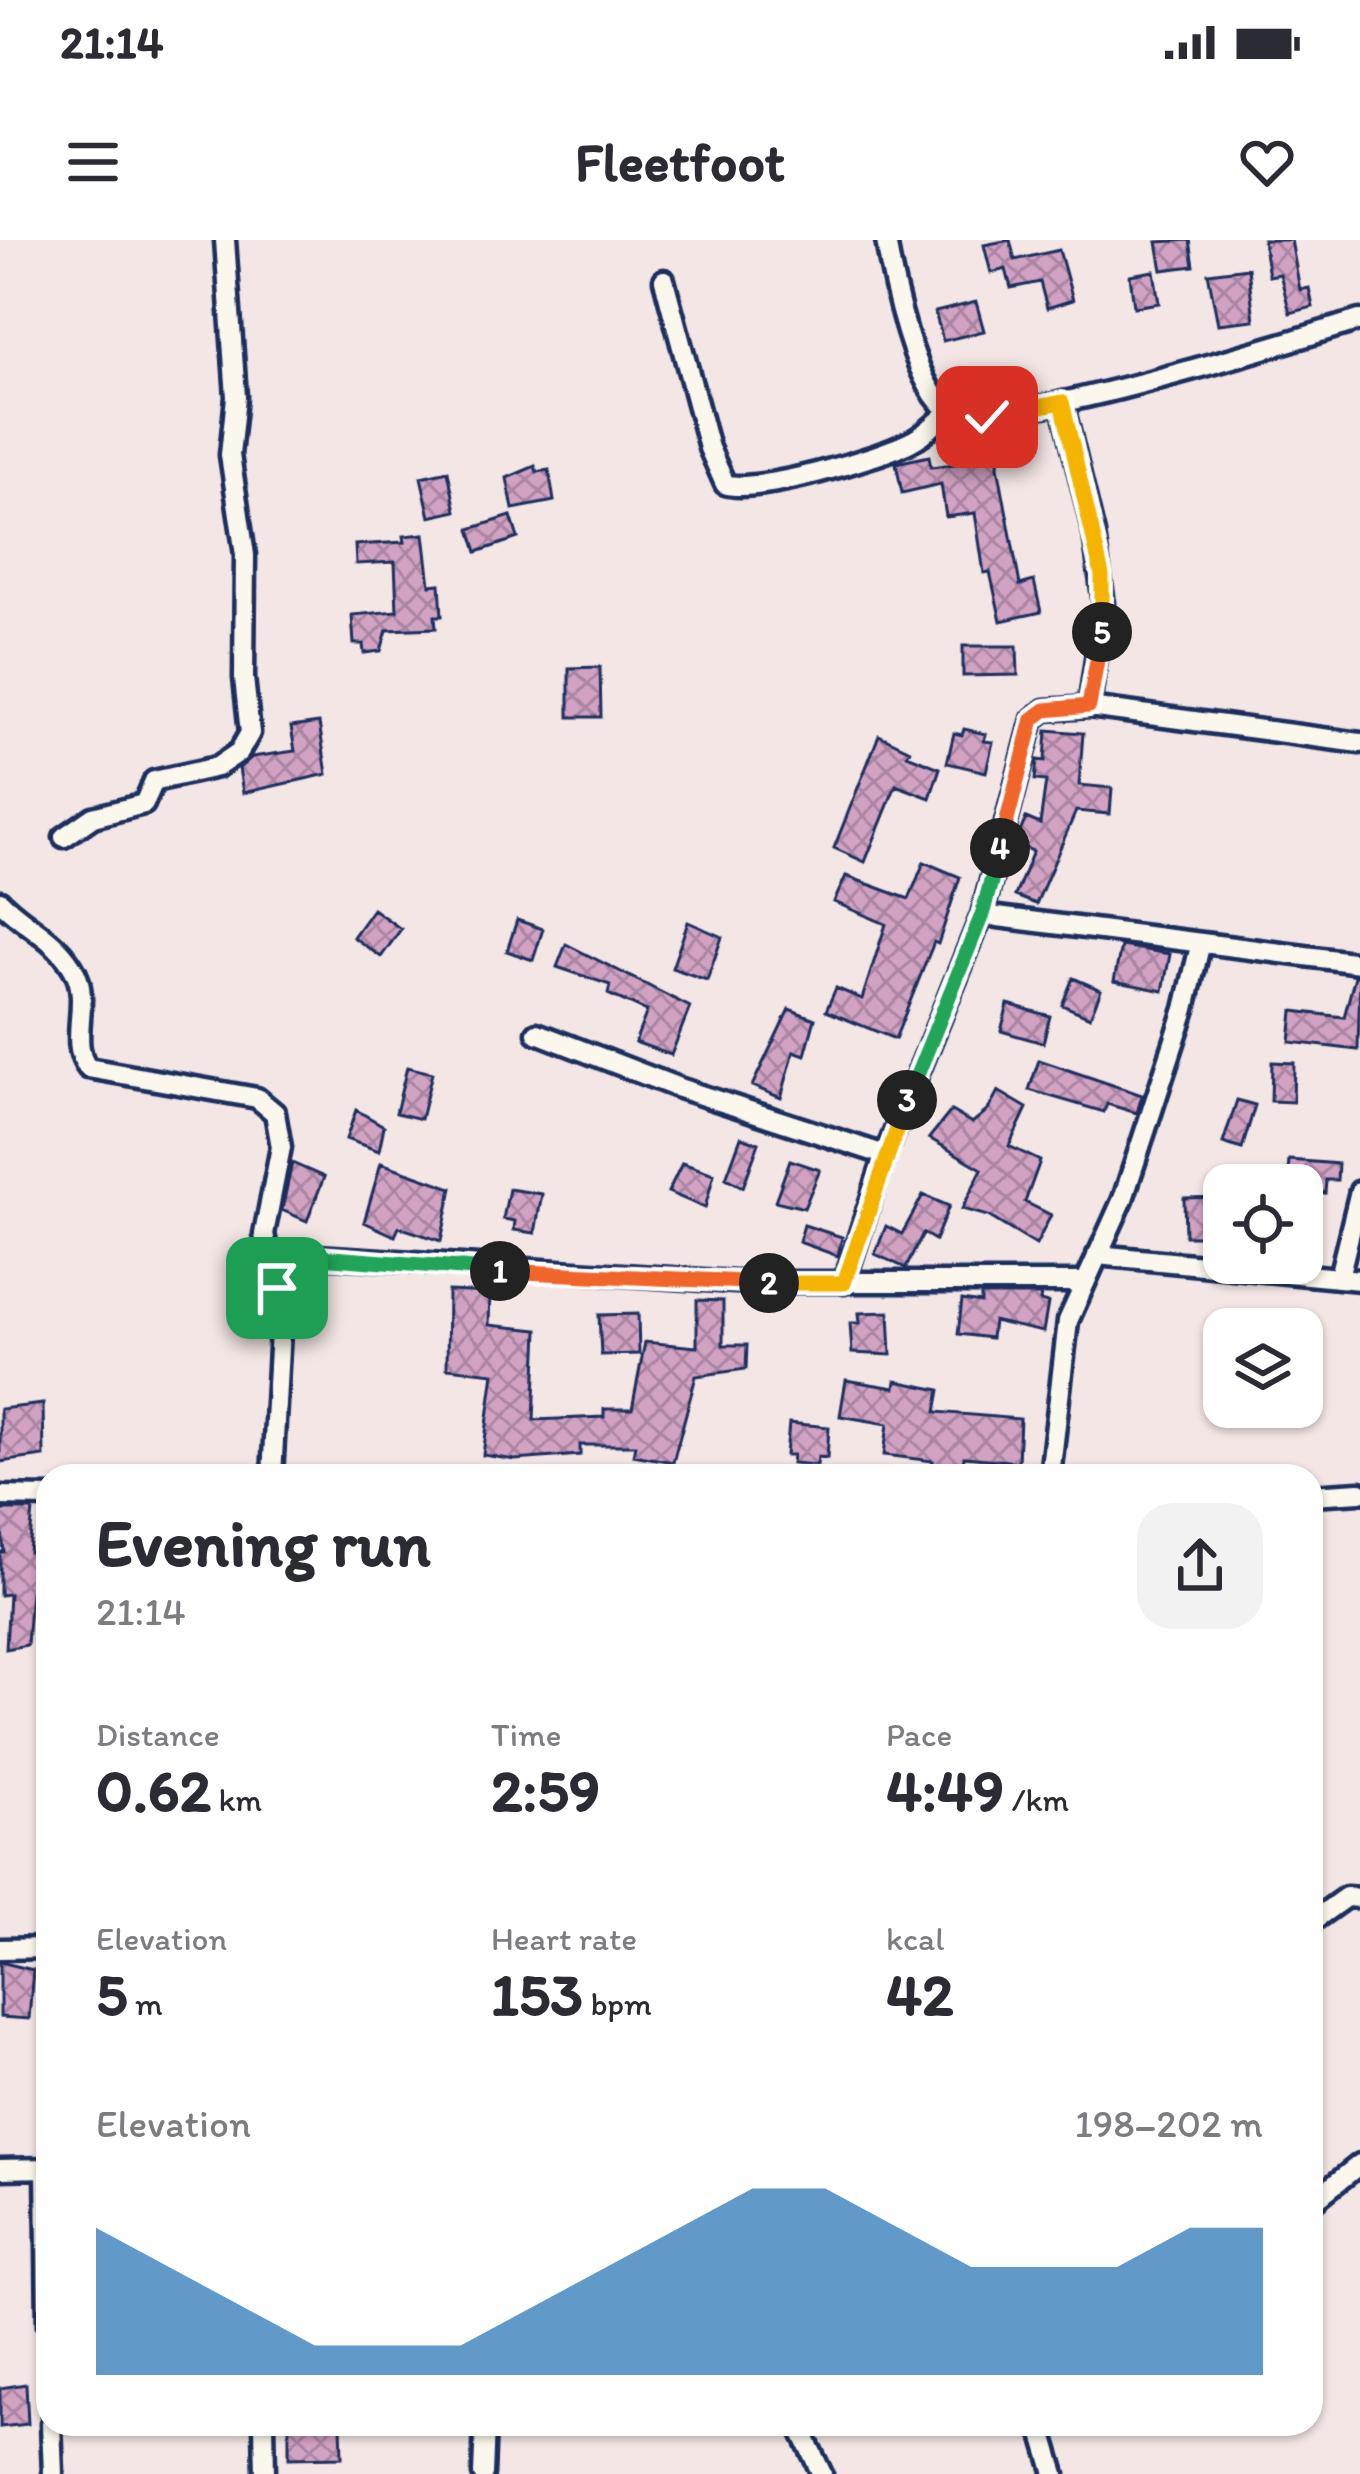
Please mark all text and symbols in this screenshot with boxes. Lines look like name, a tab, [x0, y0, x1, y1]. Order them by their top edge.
text: 21:14	[60, 15, 164, 69]
icon: menu	[60, 129, 126, 195]
icon: heart	[1234, 129, 1300, 195]
text: Fleetfoot	[575, 130, 785, 195]
pin	[936, 366, 1038, 468]
icon: check	[954, 384, 1020, 450]
pin: 5	[1072, 602, 1132, 662]
text: 5	[1093, 612, 1111, 651]
pin: 4	[970, 818, 1030, 878]
text: 4	[990, 828, 1010, 867]
pin: 3	[877, 1070, 937, 1130]
text: 3	[898, 1080, 916, 1119]
map controls	[1203, 1164, 1323, 1428]
button: locate	[1203, 1164, 1323, 1284]
pin	[226, 1237, 328, 1339]
pin: 1	[470, 1241, 530, 1301]
text: 1	[492, 1251, 508, 1290]
pin: 2	[739, 1253, 799, 1313]
icon: arrive	[244, 1255, 310, 1321]
text: 2	[760, 1263, 778, 1302]
button: layers	[1203, 1308, 1323, 1428]
text: Evening run	[96, 1503, 431, 1583]
button: share	[1137, 1503, 1263, 1629]
text: 21:14	[96, 1588, 186, 1635]
text: Distance	[96, 1715, 220, 1754]
text: Time	[491, 1715, 561, 1754]
text: Pace	[886, 1715, 952, 1754]
text: 0.62	[96, 1754, 211, 1826]
text: 2:59	[491, 1754, 600, 1826]
text: 4:49	[886, 1754, 1004, 1826]
text: km	[211, 1780, 262, 1819]
text: /km	[1004, 1780, 1069, 1819]
text: Elevation	[96, 1919, 227, 1958]
text: Heart rate	[491, 1919, 637, 1958]
text: kcal	[886, 1919, 945, 1958]
text: 5	[96, 1958, 128, 2030]
text: 153	[491, 1958, 583, 2030]
text: 42	[886, 1958, 954, 2030]
text: m	[128, 1984, 163, 2023]
text: bpm	[583, 1984, 652, 2023]
text: Elevation	[96, 2100, 251, 2147]
text: 198–202 m	[1075, 2100, 1263, 2147]

